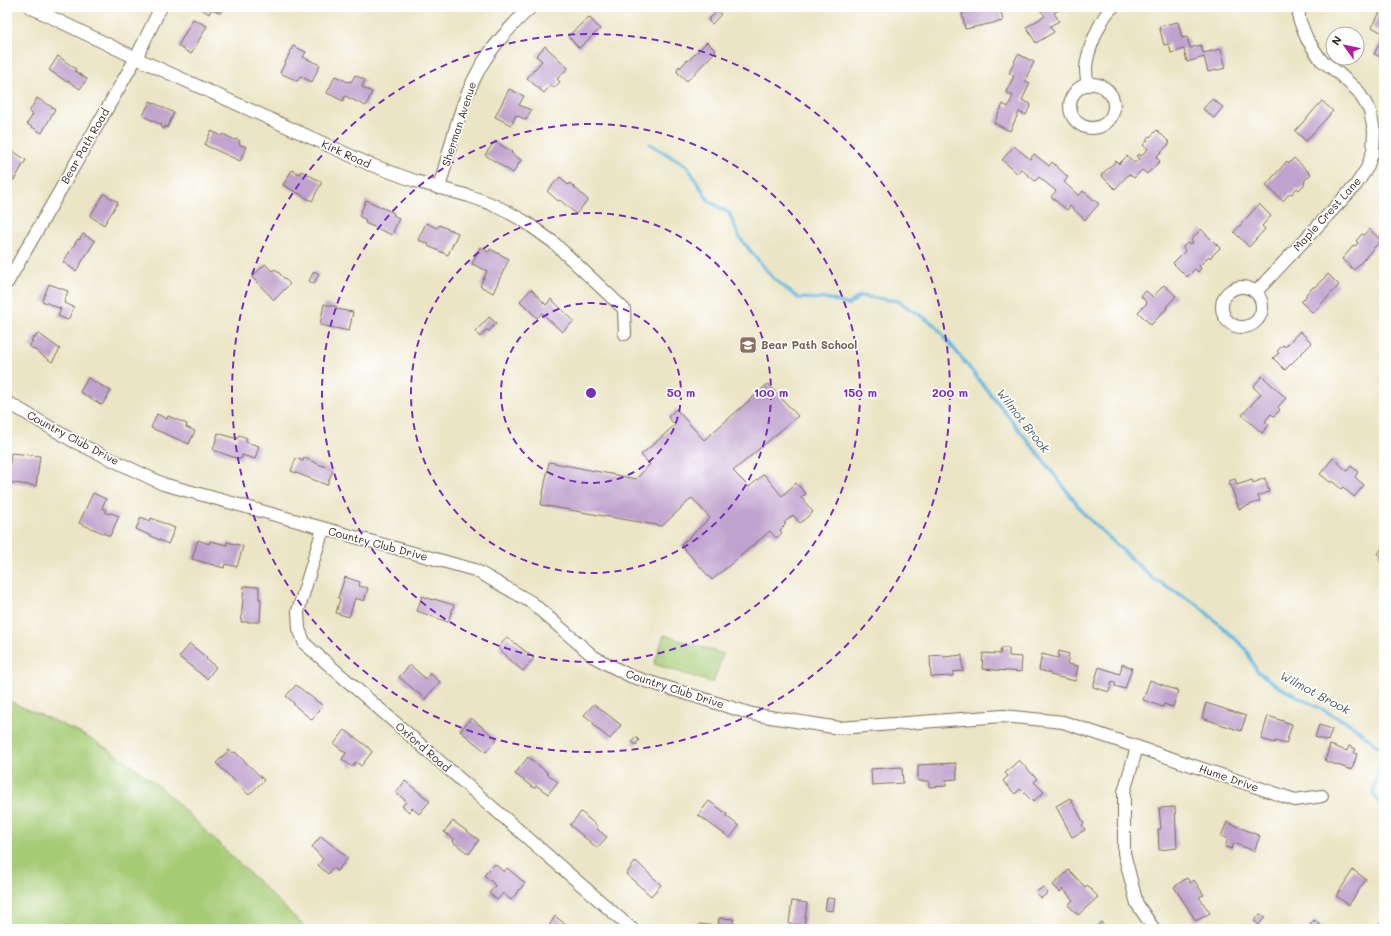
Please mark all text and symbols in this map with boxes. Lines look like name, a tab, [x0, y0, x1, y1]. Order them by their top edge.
north arrow	[1325, 26, 1365, 66]
text: N	[1328, 33, 1345, 48]
street label: Sherman Avenue	[438, 79, 479, 168]
street label: Bear Path Road	[57, 105, 112, 186]
street label: Kirk Road	[319, 136, 373, 171]
street label: Maple Crest Lane	[1289, 173, 1364, 254]
school or university icon: Bear Path School	[738, 335, 758, 355]
place label: Bear Path School	[761, 337, 857, 352]
text: 50 m	[667, 384, 695, 400]
text: 100 m	[754, 384, 788, 400]
text: 150 m	[843, 384, 877, 400]
text: 200 m	[932, 384, 968, 400]
water label: Wilmot Brook	[994, 385, 1054, 456]
centre of rings	[584, 386, 598, 400]
street label: Country Club Drive	[25, 407, 122, 468]
street label: Country Club Drive	[327, 523, 430, 564]
street label: Country Club Drive	[624, 666, 726, 712]
water label: Wilmot Brook	[1278, 667, 1354, 718]
street label: Oxford Road	[393, 718, 454, 775]
street label: Hume Drive	[1197, 760, 1261, 795]

